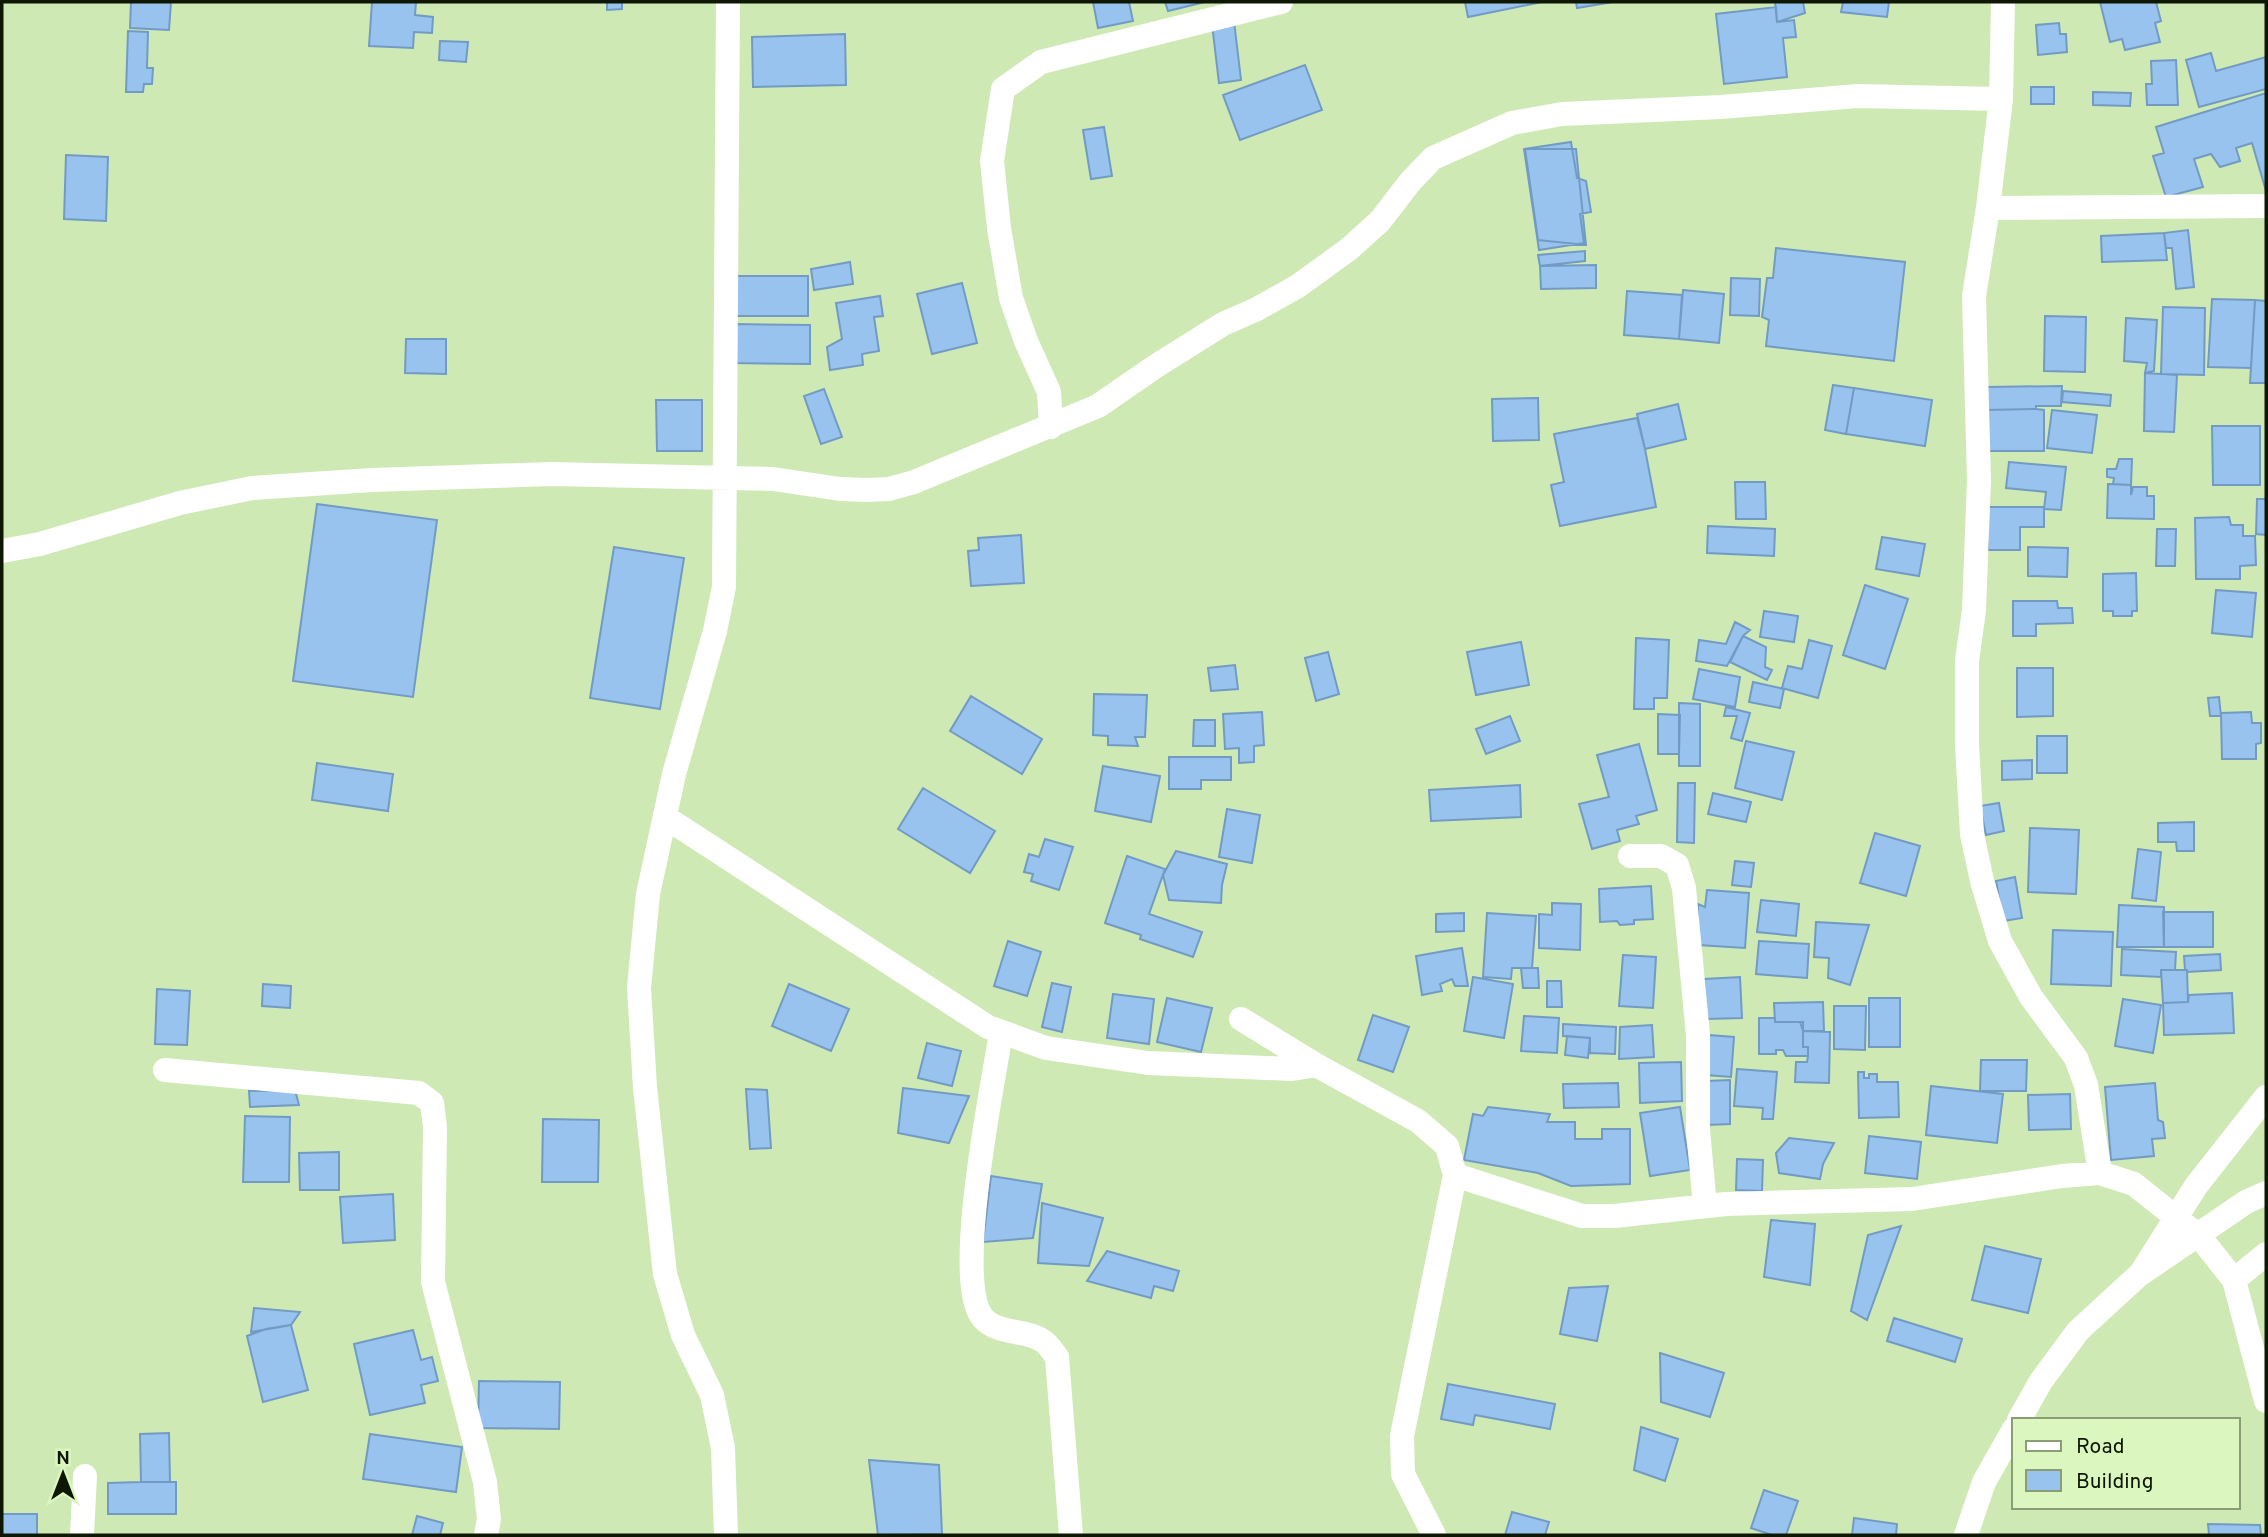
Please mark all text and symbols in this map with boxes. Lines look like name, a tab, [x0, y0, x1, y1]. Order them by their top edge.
legend	[2012, 1418, 2240, 1509]
text: Road	[2076, 1434, 2125, 1461]
north arrow	[28, 1439, 98, 1509]
text: N	[56, 1447, 70, 1471]
text: Building	[2076, 1469, 2154, 1496]

